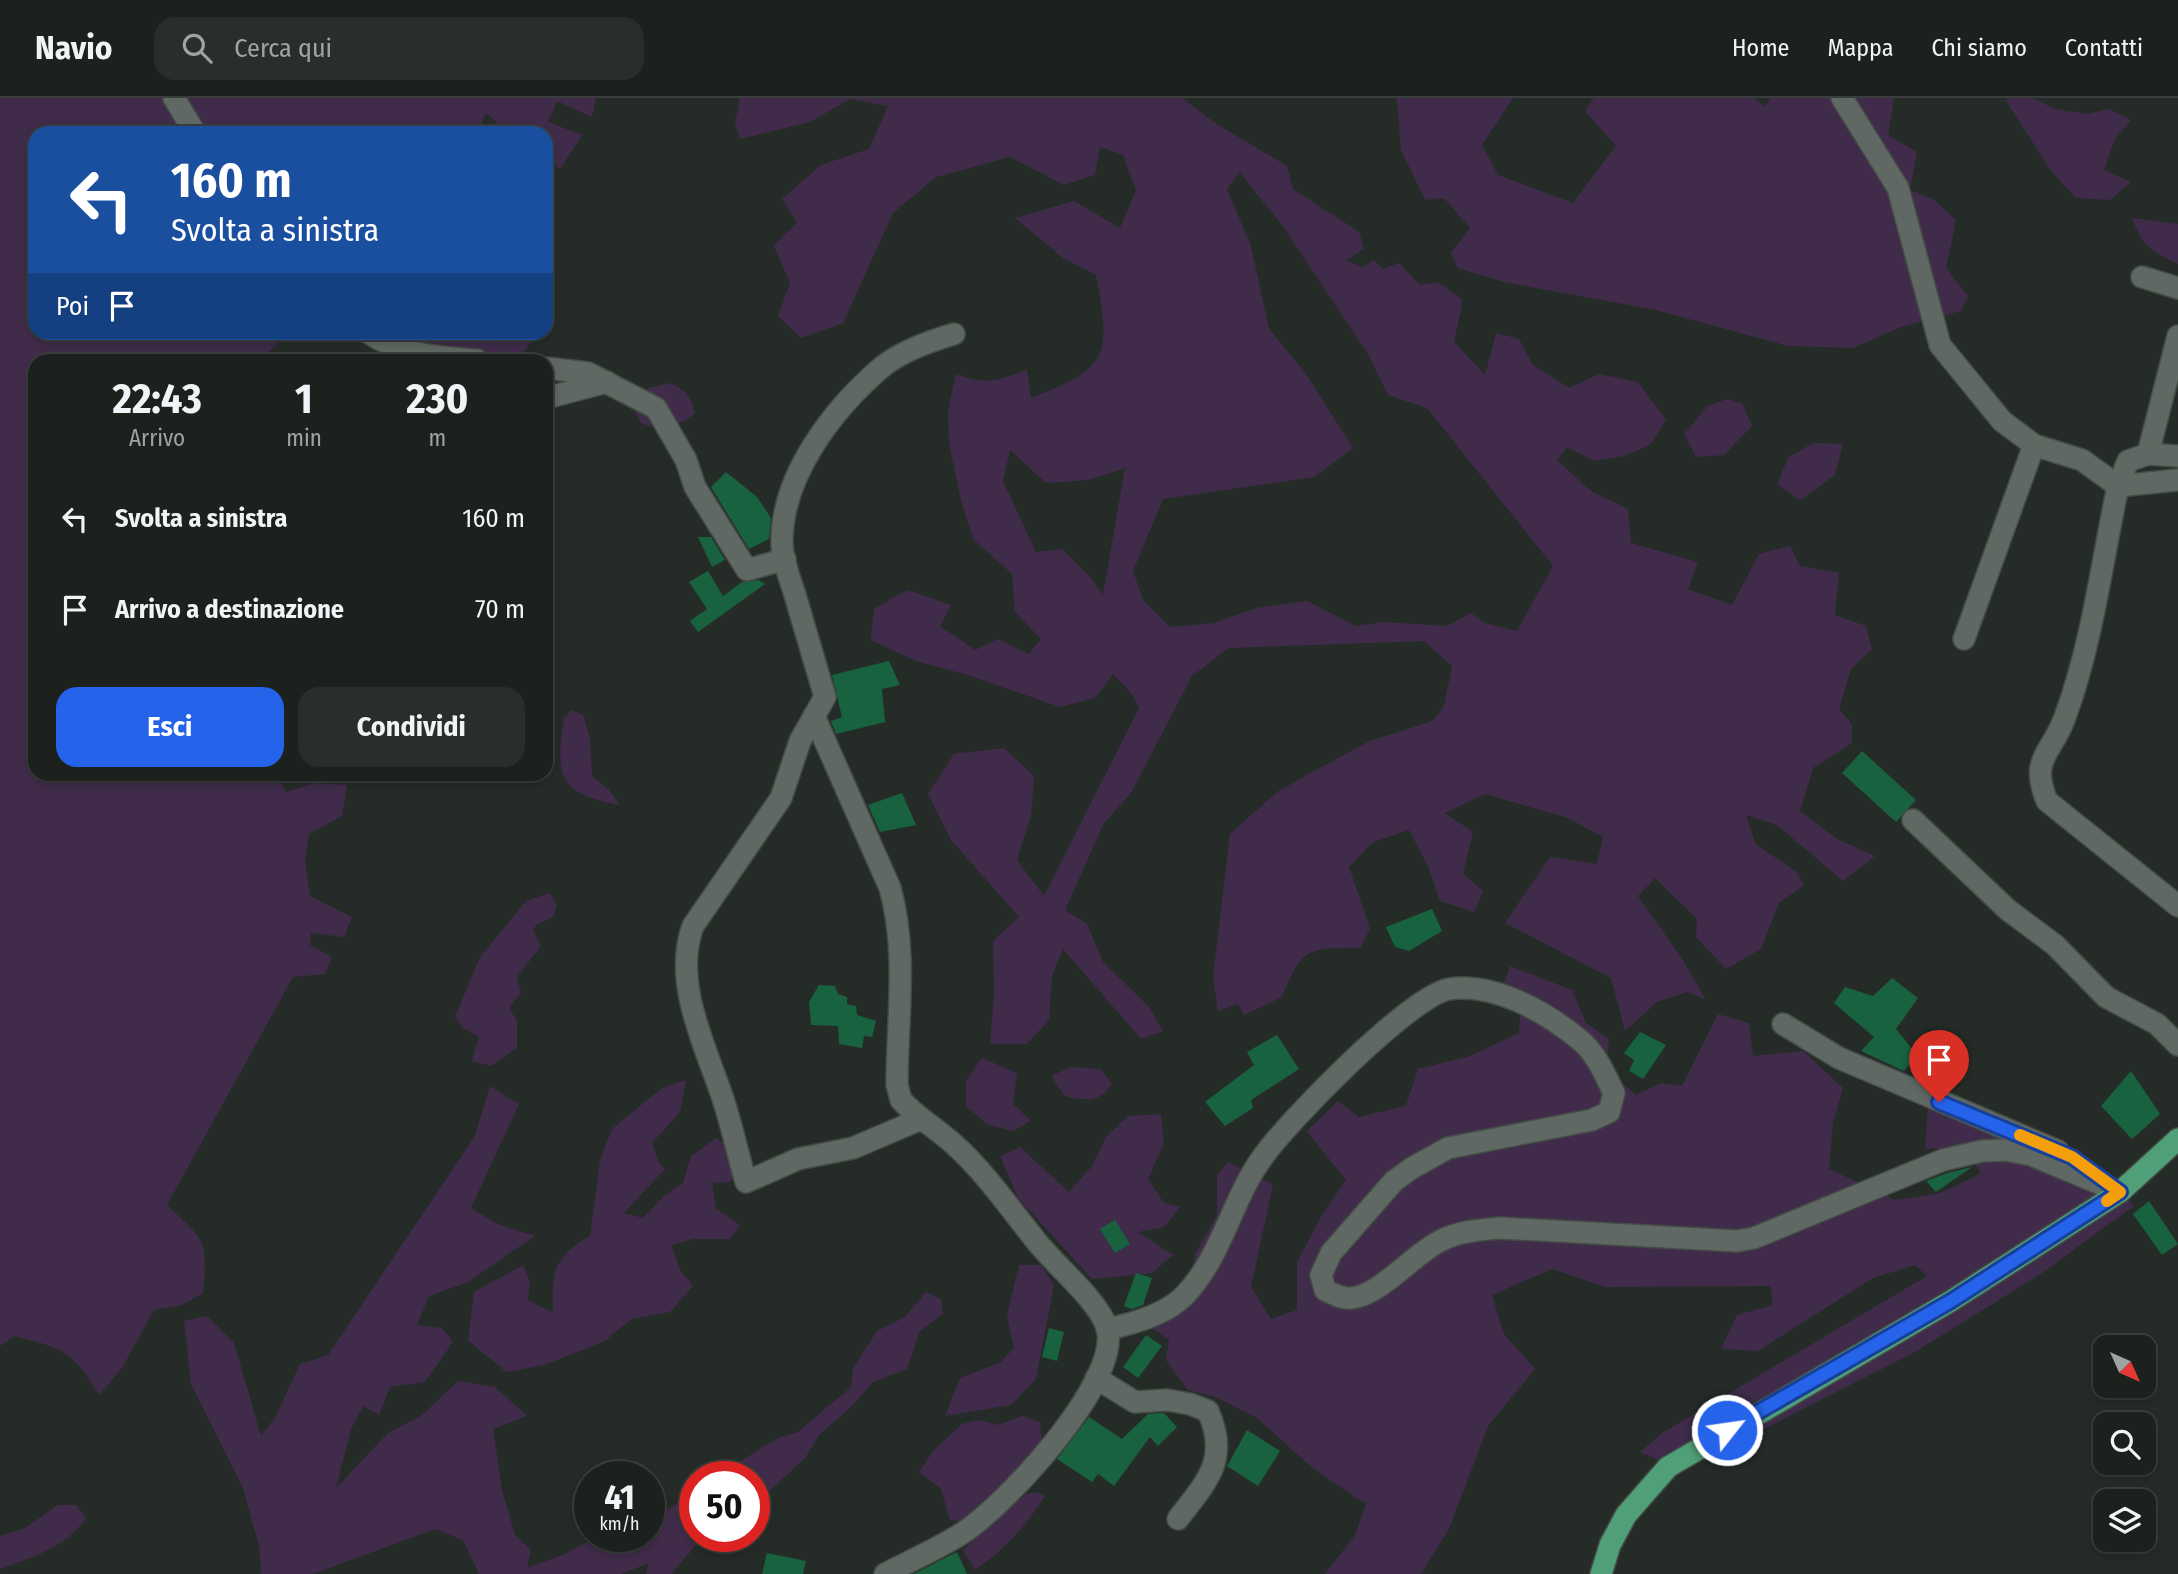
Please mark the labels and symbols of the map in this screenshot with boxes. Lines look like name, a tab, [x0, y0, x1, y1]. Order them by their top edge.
pin	[1909, 1030, 1969, 1102]
north arrow	[2093, 1335, 2156, 1398]
position arrow	[1690, 1393, 1764, 1467]
speed limit sign: 50	[679, 1461, 770, 1552]

